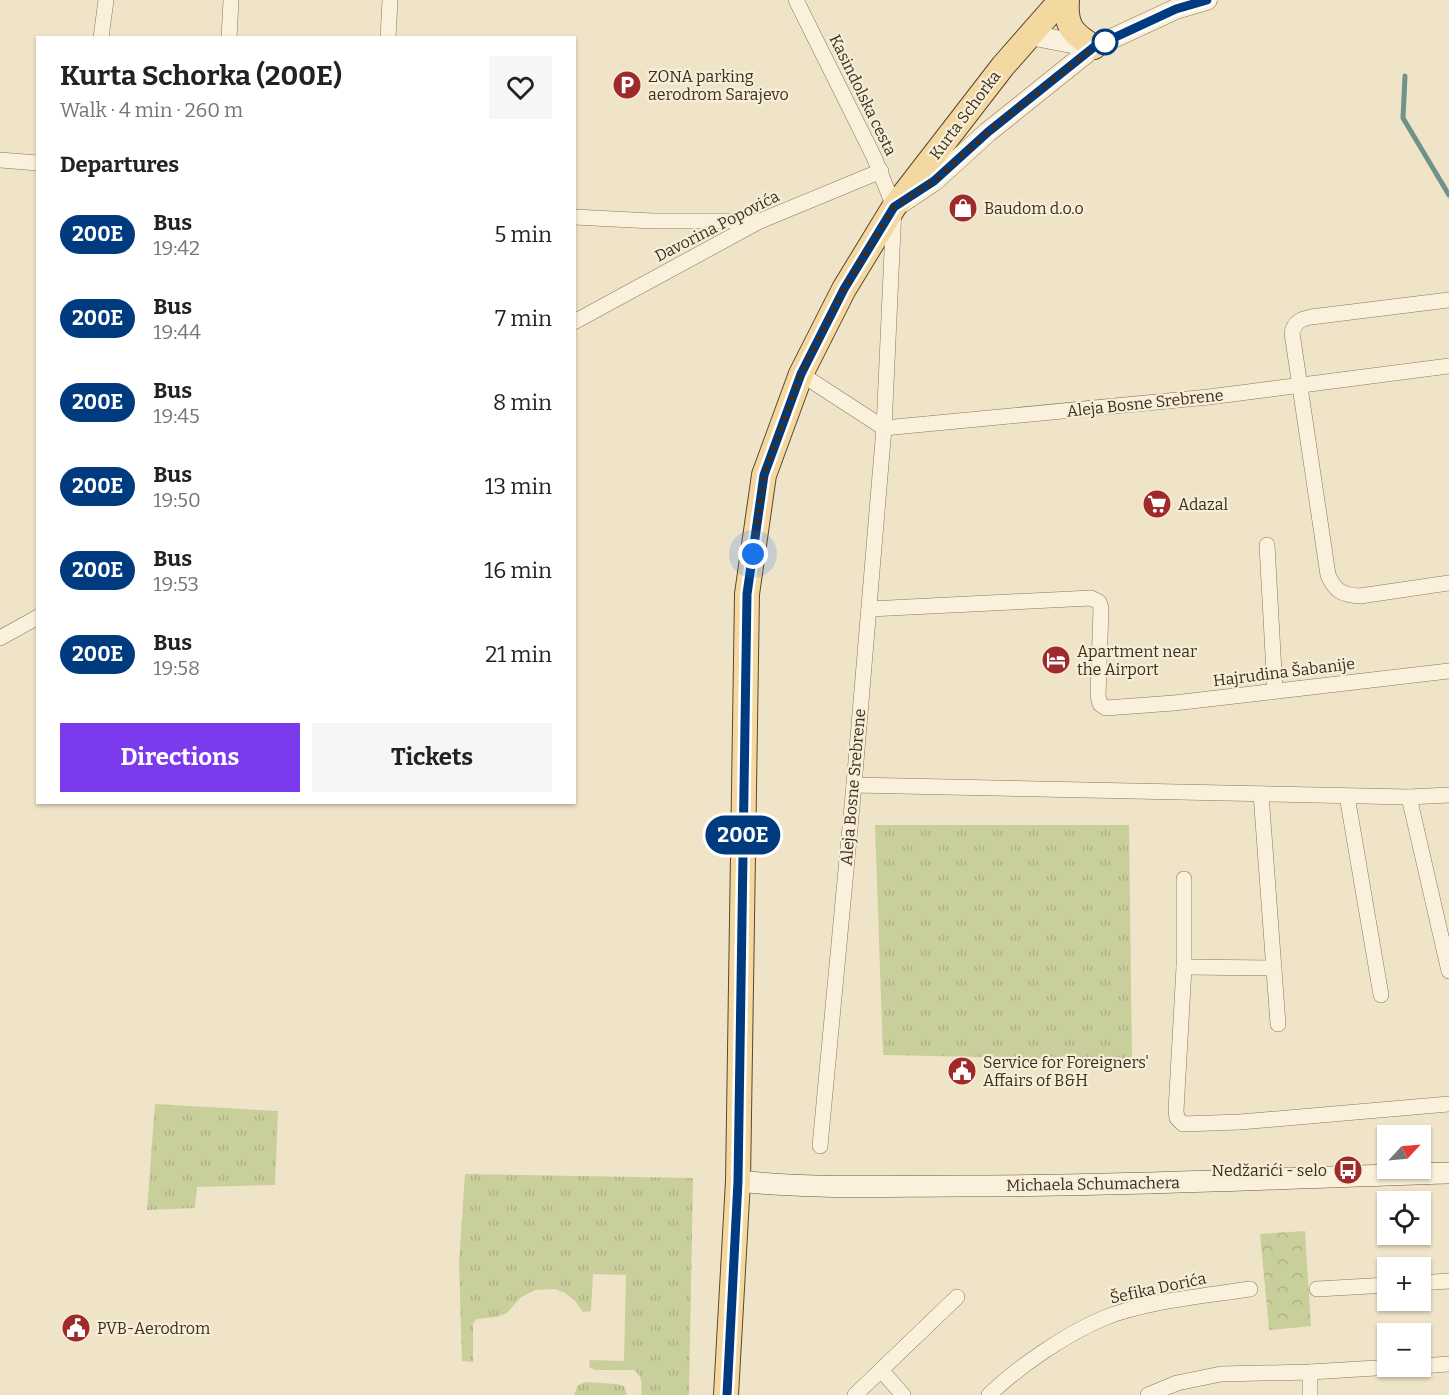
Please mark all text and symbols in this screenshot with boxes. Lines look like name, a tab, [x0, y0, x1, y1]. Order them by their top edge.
unlabelled marker	[1092, 29, 1118, 55]
street label: Kasindolska cesta	[825, 31, 901, 159]
button: heart	[489, 56, 552, 119]
text: Kurta Schorka (200E)	[60, 59, 342, 92]
place label: ZONA parking aerodrom Sarajevo	[648, 67, 789, 104]
street label: Kurta Schorka	[926, 67, 1005, 163]
parking icon: ZONA parking aerodrom Sarajevo	[611, 69, 643, 101]
text: Walk · 4 min · 260 m	[60, 98, 243, 122]
text: Departures	[60, 151, 179, 178]
street label: Davorina Popovića	[652, 186, 783, 266]
shop icon: Baudom d.o.o	[947, 192, 979, 224]
place label: Baudom d.o.o	[984, 199, 1084, 218]
text: Bus	[153, 209, 192, 236]
text: 200E	[72, 221, 123, 247]
text: 5 min	[494, 221, 552, 248]
text: 19:42	[153, 236, 200, 260]
text: Bus	[153, 293, 192, 320]
text: 200E	[72, 305, 123, 331]
text: 7 min	[495, 305, 552, 332]
text: 19:44	[153, 320, 201, 344]
text: Bus	[153, 377, 192, 404]
street label: Aleja Bosne Srebrene	[1066, 385, 1224, 421]
text: 200E	[72, 389, 123, 415]
text: 8 min	[493, 389, 552, 416]
text: 19:45	[153, 404, 200, 428]
text: Bus	[153, 461, 192, 488]
text: 200E	[72, 473, 123, 499]
text: 13 min	[485, 473, 552, 500]
text: 19:50	[153, 488, 201, 512]
supermarket icon: Adazal	[1141, 488, 1173, 520]
place label: Adazal	[1178, 495, 1228, 514]
your location	[738, 539, 768, 569]
text: Bus	[153, 545, 192, 572]
text: 200E	[72, 557, 123, 583]
text: 16 min	[484, 557, 552, 584]
text: 19:53	[153, 572, 199, 596]
text: Bus	[153, 629, 192, 656]
text: 200E	[72, 641, 123, 667]
text: 21 min	[485, 641, 552, 668]
place label: Apartment near the Airport	[1077, 642, 1197, 679]
hotel icon: Apartment near the Airport	[1040, 644, 1072, 676]
street label: Hajrudina Šabanije	[1212, 653, 1356, 690]
text: 19:58	[153, 656, 200, 680]
street label: Aleja Bosne Srebrene	[837, 708, 869, 866]
button: Directions	[60, 723, 300, 792]
button: Tickets	[312, 723, 552, 792]
line badge: 200E	[701, 816, 785, 854]
text: 200E	[717, 822, 769, 848]
place label: Service for Foreigners' Affairs of B&H	[983, 1053, 1149, 1090]
public building icon: Service for Foreigners' Affairs of B&H	[946, 1055, 978, 1087]
north arrow	[1377, 1125, 1431, 1179]
map controls	[1377, 1125, 1431, 1377]
bus stop icon: Nedžarići - selo	[1332, 1154, 1364, 1186]
place label: Nedžarići - selo	[1212, 1161, 1327, 1180]
street label: Michaela Schumachera	[1006, 1173, 1180, 1195]
button: locate	[1377, 1191, 1431, 1245]
button: +	[1377, 1257, 1431, 1311]
street label: Šefika Dorića	[1108, 1267, 1208, 1307]
public building icon: PVB-Aerodrom	[60, 1312, 92, 1344]
place label: PVB-Aerodrom	[97, 1319, 210, 1338]
button: −	[1377, 1323, 1431, 1377]

